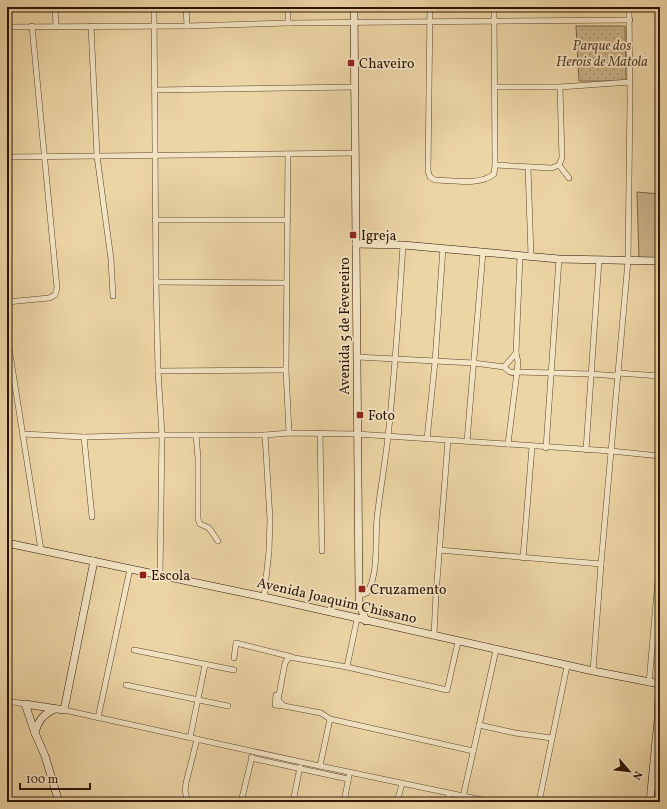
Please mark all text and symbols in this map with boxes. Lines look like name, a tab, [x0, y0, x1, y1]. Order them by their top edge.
park label: Parque dos Herois de Matola	[556, 37, 648, 72]
place label: Chaveiro	[359, 55, 414, 74]
marker: Chaveiro	[346, 58, 356, 68]
place label: Igreja	[361, 227, 397, 246]
marker: Igreja	[348, 230, 358, 240]
street label: Avenida 5 de Fevereiro	[336, 257, 355, 395]
place label: Foto	[368, 407, 395, 426]
marker: Foto	[355, 410, 365, 420]
place label: Escola	[151, 567, 190, 586]
marker: Escola	[138, 570, 148, 580]
street label: Avenida Joaquim Chissano	[255, 574, 418, 629]
place label: Cruzamento	[370, 581, 447, 600]
marker: Cruzamento	[357, 584, 367, 594]
north arrow	[609, 751, 649, 791]
scale bar	[20, 765, 90, 791]
text: N	[628, 768, 645, 782]
text: 100 m	[26, 772, 59, 788]

